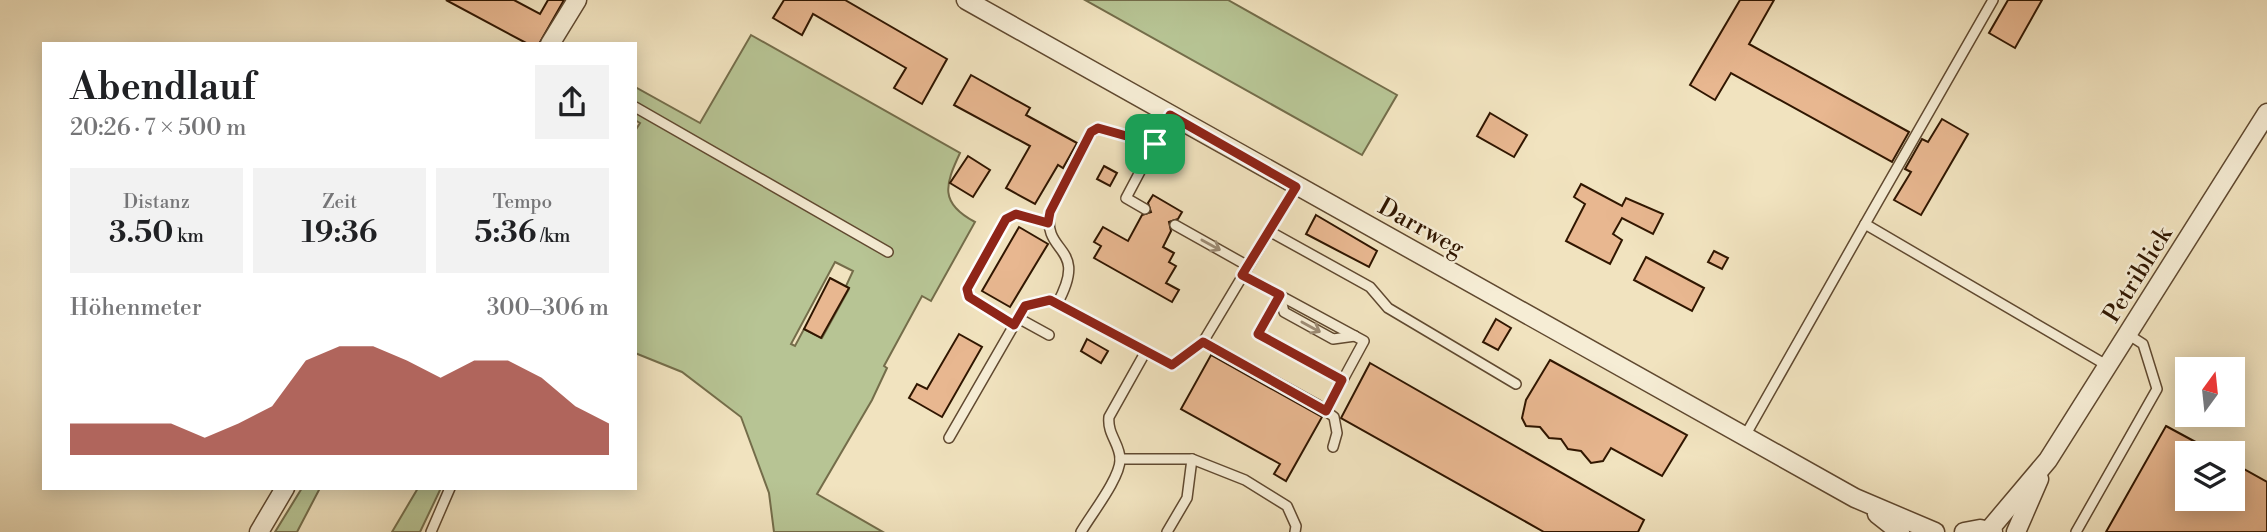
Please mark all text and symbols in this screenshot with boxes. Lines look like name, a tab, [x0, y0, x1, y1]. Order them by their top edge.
text: Abendlauf	[70, 64, 255, 111]
button: share	[535, 65, 609, 139]
text: 20:26 · 7 × 500 m	[70, 114, 246, 142]
pin	[1125, 114, 1185, 174]
icon: arrive	[1136, 125, 1174, 163]
text: Distanz	[123, 190, 190, 214]
text: Zeit	[322, 190, 357, 214]
text: Tempo	[493, 190, 552, 214]
street label: Darrweg	[1373, 192, 1470, 264]
text: 3.50	[109, 214, 173, 252]
text: 19:36	[302, 214, 377, 252]
text: 5:36	[475, 214, 536, 252]
street label: Petriblick	[2097, 220, 2180, 329]
text: km	[173, 224, 204, 248]
text: /km	[536, 224, 570, 248]
one-way arrow	[1200, 239, 1221, 252]
text: Höhenmeter	[70, 294, 202, 322]
text: 300–306 m	[487, 294, 609, 322]
one-way arrow	[1300, 321, 1321, 334]
north arrow	[2175, 357, 2245, 427]
map controls	[2175, 357, 2245, 511]
button: layers	[2175, 441, 2245, 511]

